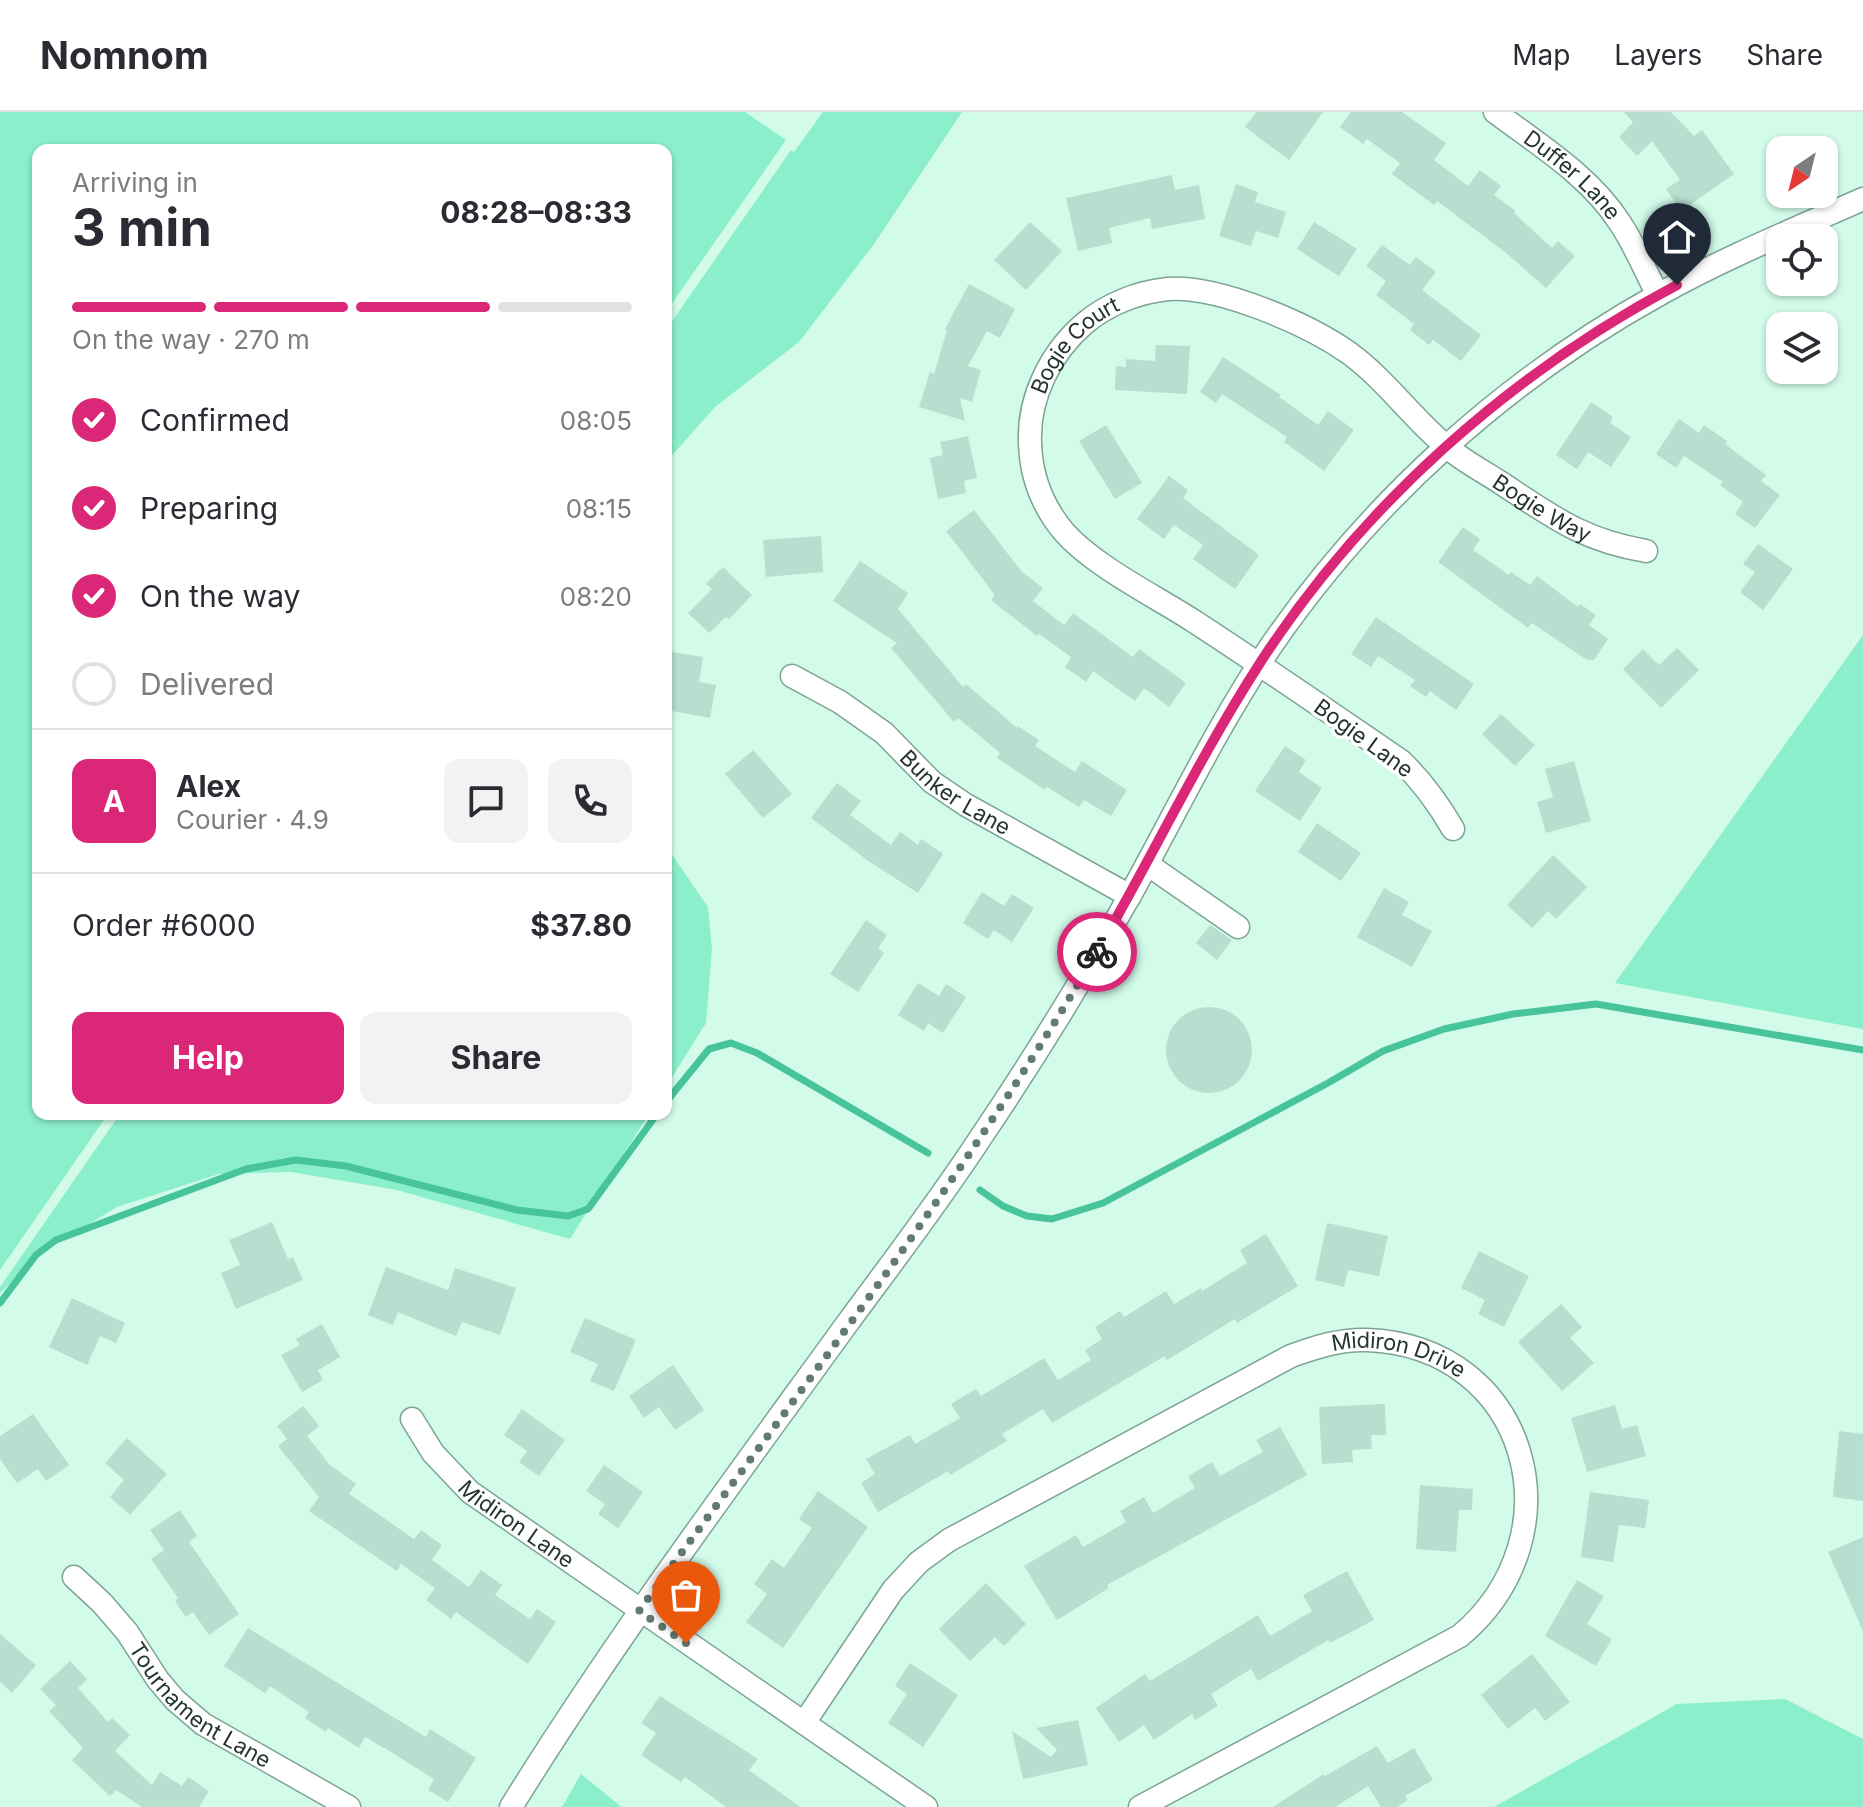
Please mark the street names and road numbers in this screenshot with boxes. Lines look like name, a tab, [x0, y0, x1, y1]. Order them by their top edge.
street label: Duffer Lane	[1519, 125, 1626, 225]
street label: Bogie Court	[1025, 291, 1123, 397]
street label: Bogie Way	[1488, 468, 1595, 547]
street label: Bogie Lane	[1309, 693, 1419, 783]
street label: Bunker Lane	[895, 744, 1015, 840]
street label: Midiron Drive	[1330, 1327, 1471, 1383]
street label: Midiron Lane	[453, 1475, 579, 1573]
street label: Tournament Lane	[124, 1637, 276, 1773]

